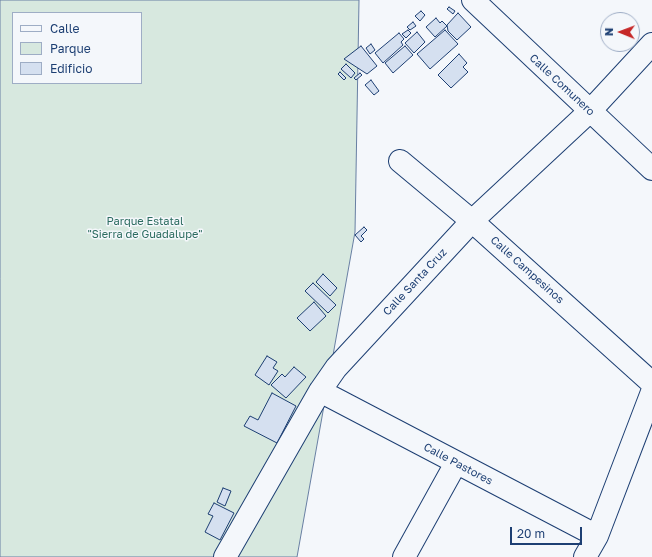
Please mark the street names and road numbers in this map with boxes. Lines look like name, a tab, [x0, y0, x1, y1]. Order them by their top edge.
street label: Calle Comunero	[527, 51, 597, 119]
street label: Calle Campesinos	[488, 234, 566, 306]
street label: Calle Santa Cruz	[380, 246, 450, 318]
street label: Calle Pastores	[421, 440, 495, 488]

